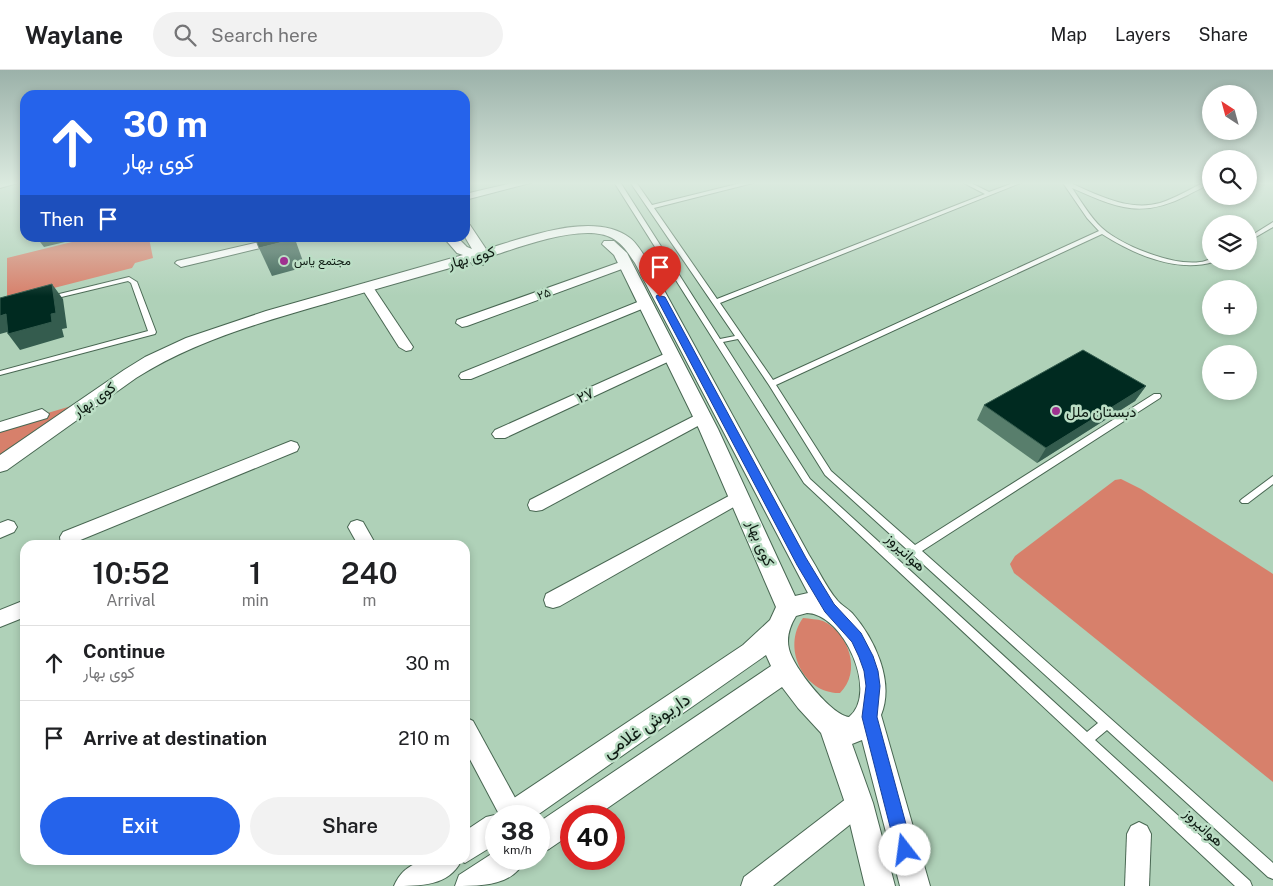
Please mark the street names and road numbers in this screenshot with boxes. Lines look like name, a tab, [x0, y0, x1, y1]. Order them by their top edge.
street label: کوی بهار	[444, 242, 498, 274]
street label: ۲۵	[535, 285, 553, 303]
street label: کوی بهار	[68, 378, 120, 422]
street label: ۲۷	[574, 384, 596, 406]
street label: کوی بهار	[741, 516, 778, 570]
street label: هوانیروز	[881, 529, 929, 575]
street label: داریوش غلامی	[598, 688, 694, 763]
street label: هوانیروز	[1179, 804, 1227, 850]

